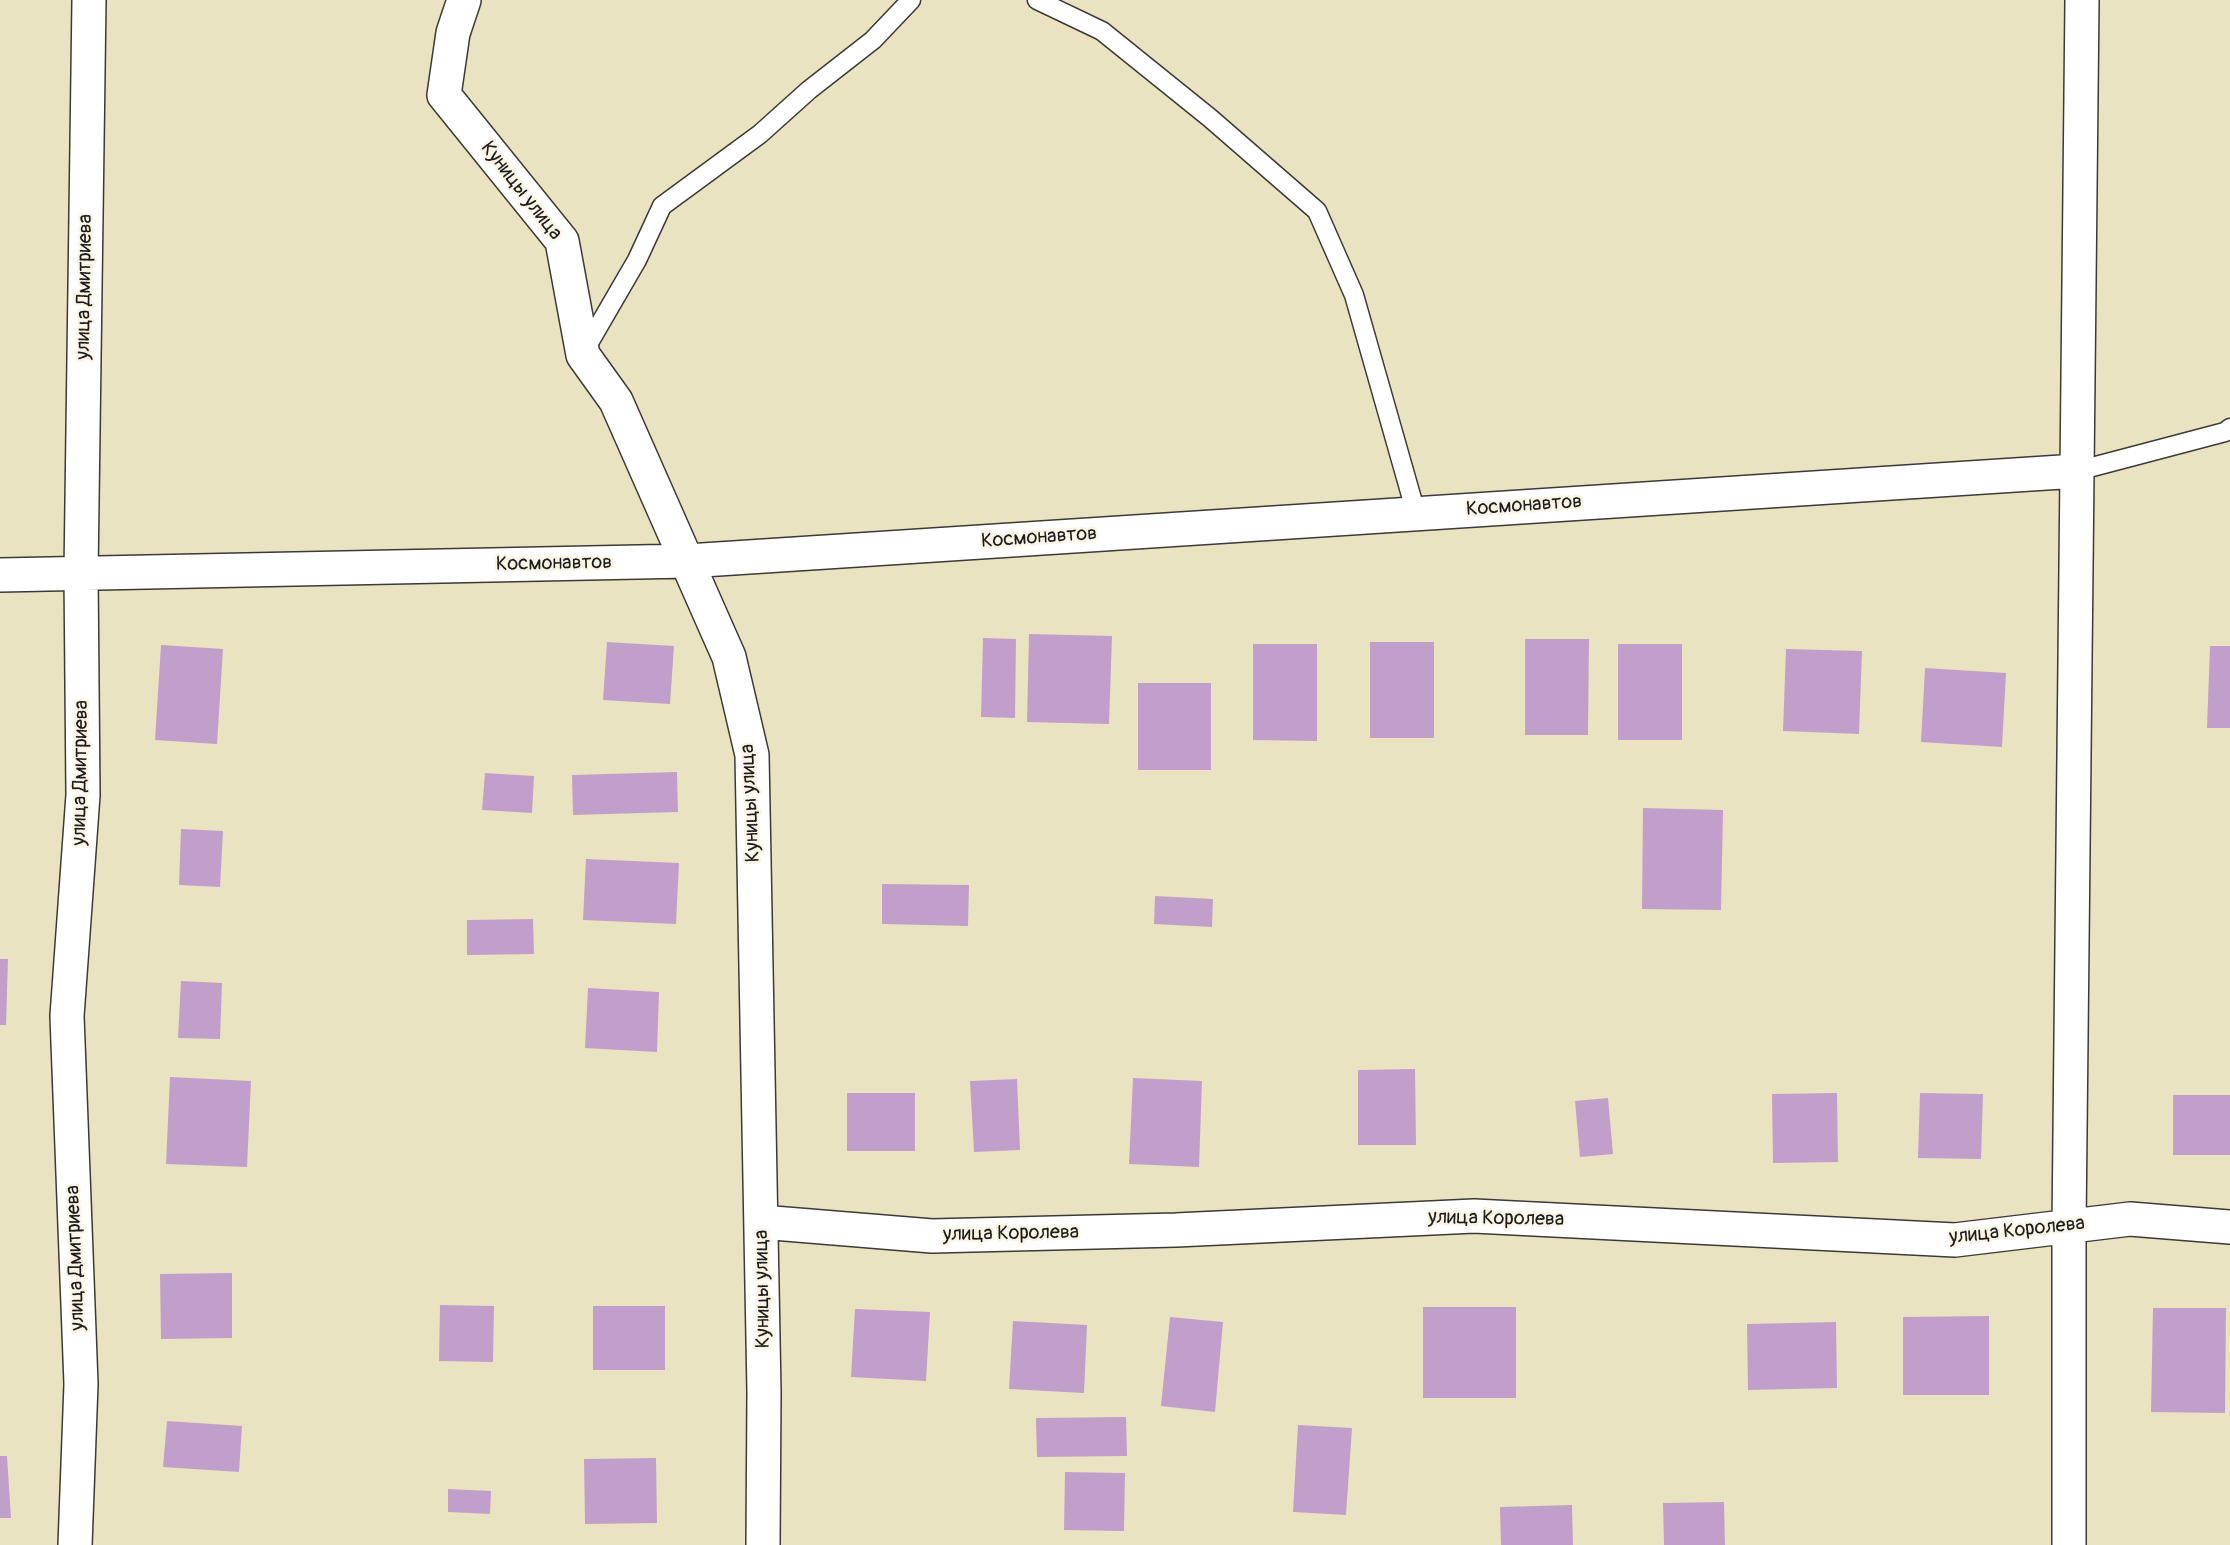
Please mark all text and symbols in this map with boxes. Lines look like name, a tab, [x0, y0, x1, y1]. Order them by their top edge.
street label: Куницы улица	[475, 137, 567, 245]
street label: улица Дмитриева	[72, 214, 98, 360]
street label: Космонавтов	[1465, 490, 1583, 522]
street label: Космонавтов	[980, 522, 1098, 554]
street label: Космонавтов	[496, 551, 612, 577]
street label: улица Дмитриева	[68, 700, 94, 846]
street label: Куницы улица	[736, 743, 766, 863]
street label: улица Дмитриева	[61, 1185, 91, 1331]
street label: улица Королева	[1428, 1206, 1564, 1232]
street label: улица Королева	[1948, 1212, 2086, 1250]
street label: улица Королева	[943, 1221, 1079, 1247]
street label: Куницы улица	[750, 1230, 776, 1348]

